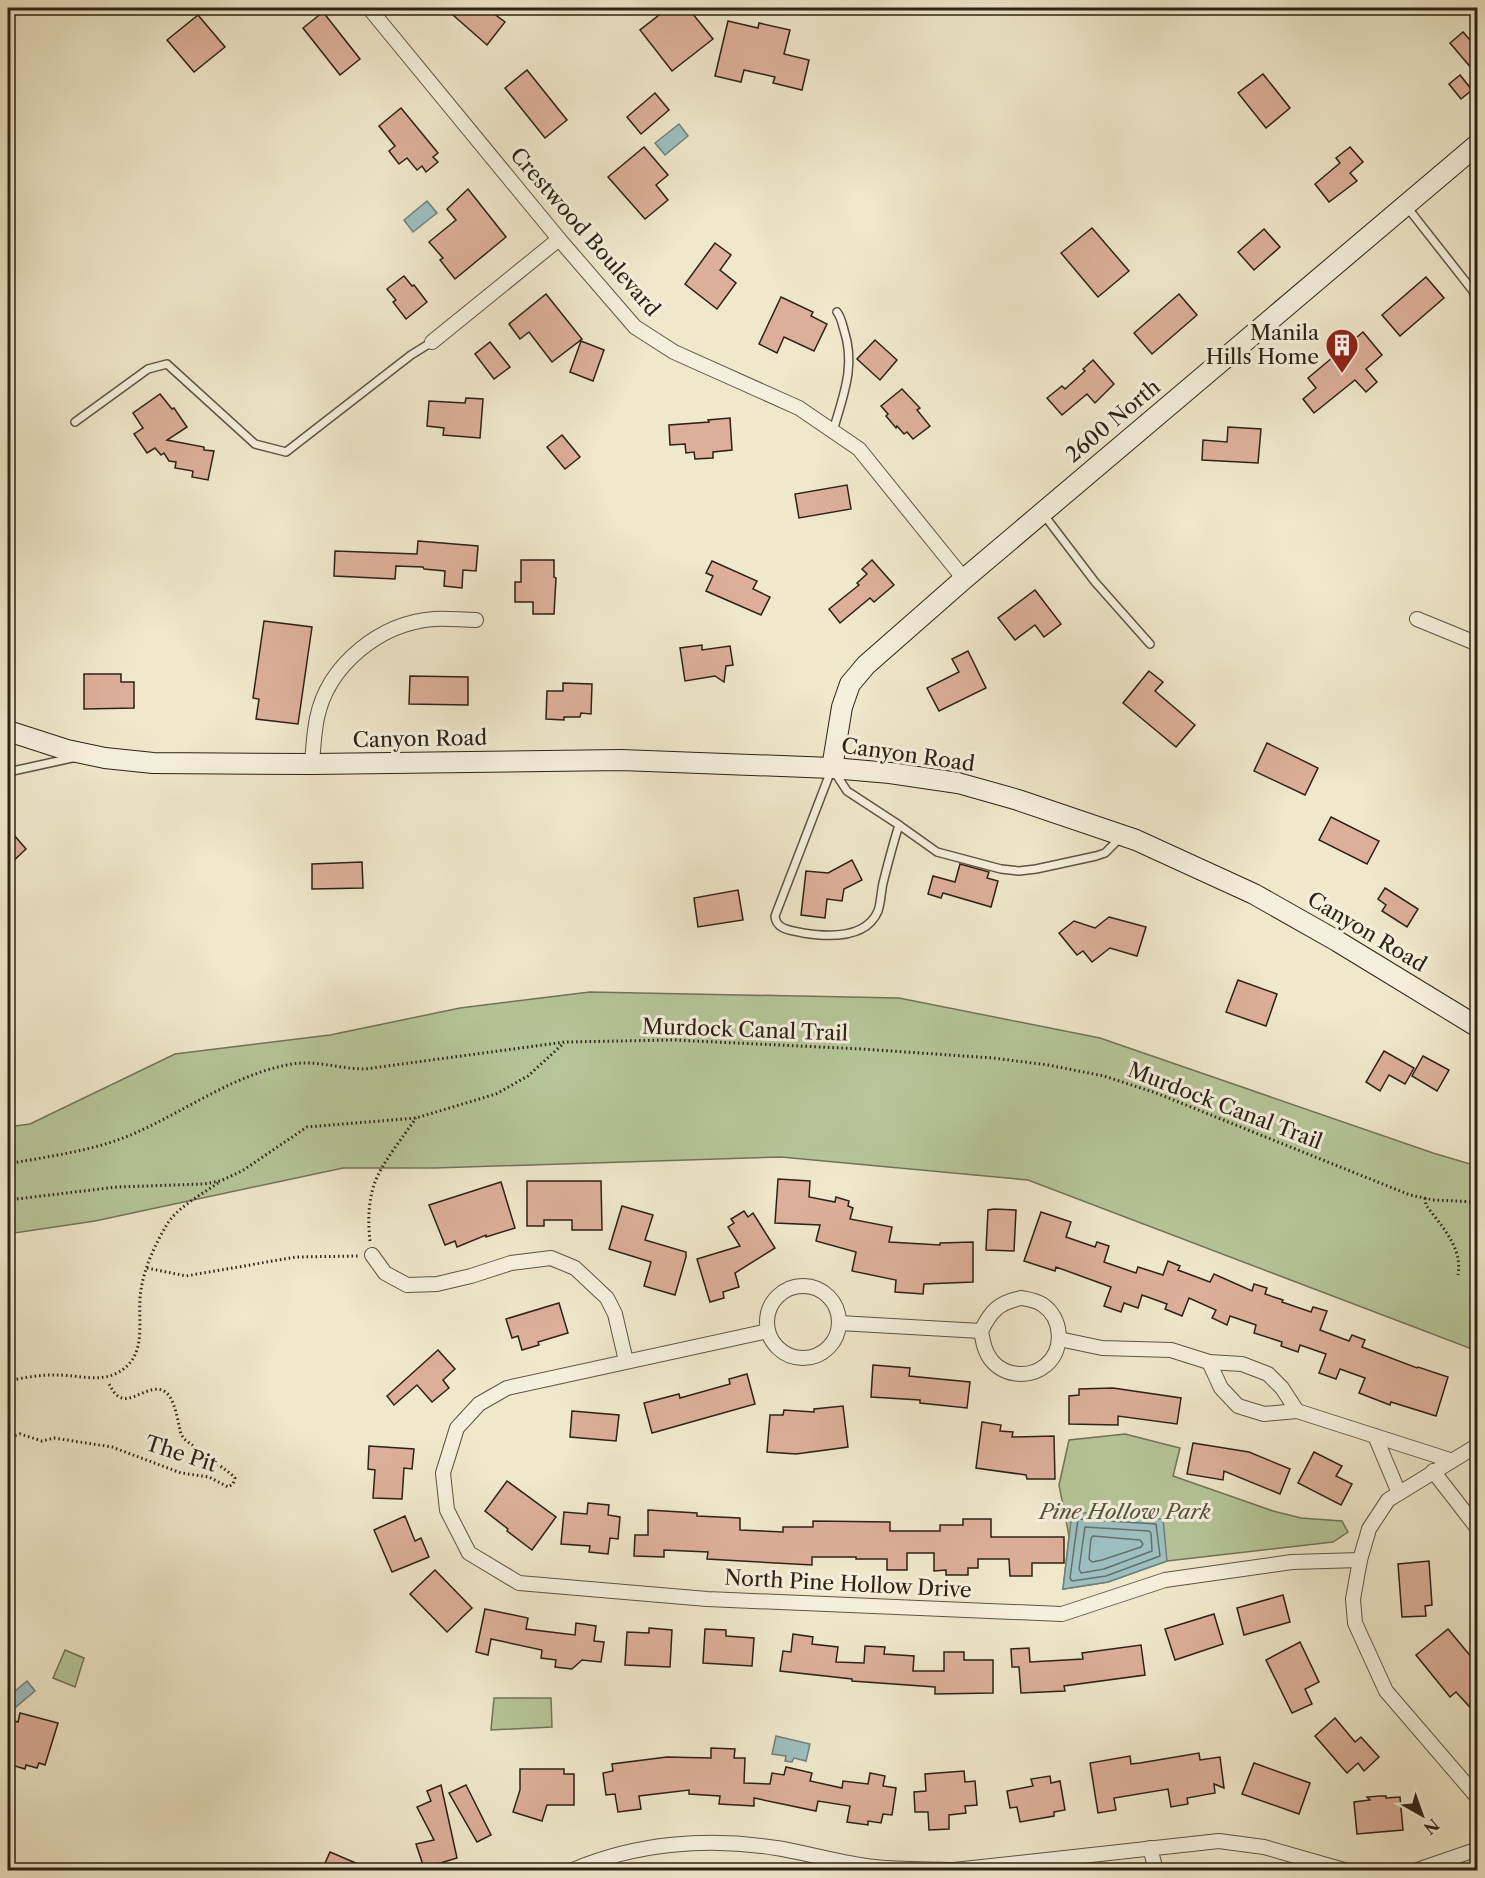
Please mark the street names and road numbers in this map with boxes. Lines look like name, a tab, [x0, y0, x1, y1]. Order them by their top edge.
street label: Crestwood Boulevard	[505, 142, 666, 321]
street label: 2600 North	[1060, 374, 1165, 467]
street label: Canyon Road	[353, 725, 488, 752]
street label: Canyon Road	[840, 733, 977, 776]
street label: Canyon Road	[1303, 886, 1432, 977]
street label: Murdock Canal Trail	[642, 1013, 848, 1046]
street label: Murdock Canal Trail	[1125, 1057, 1326, 1154]
street label: The Pit	[142, 1430, 221, 1477]
street label: North Pine Hollow Drive	[724, 1565, 972, 1602]

